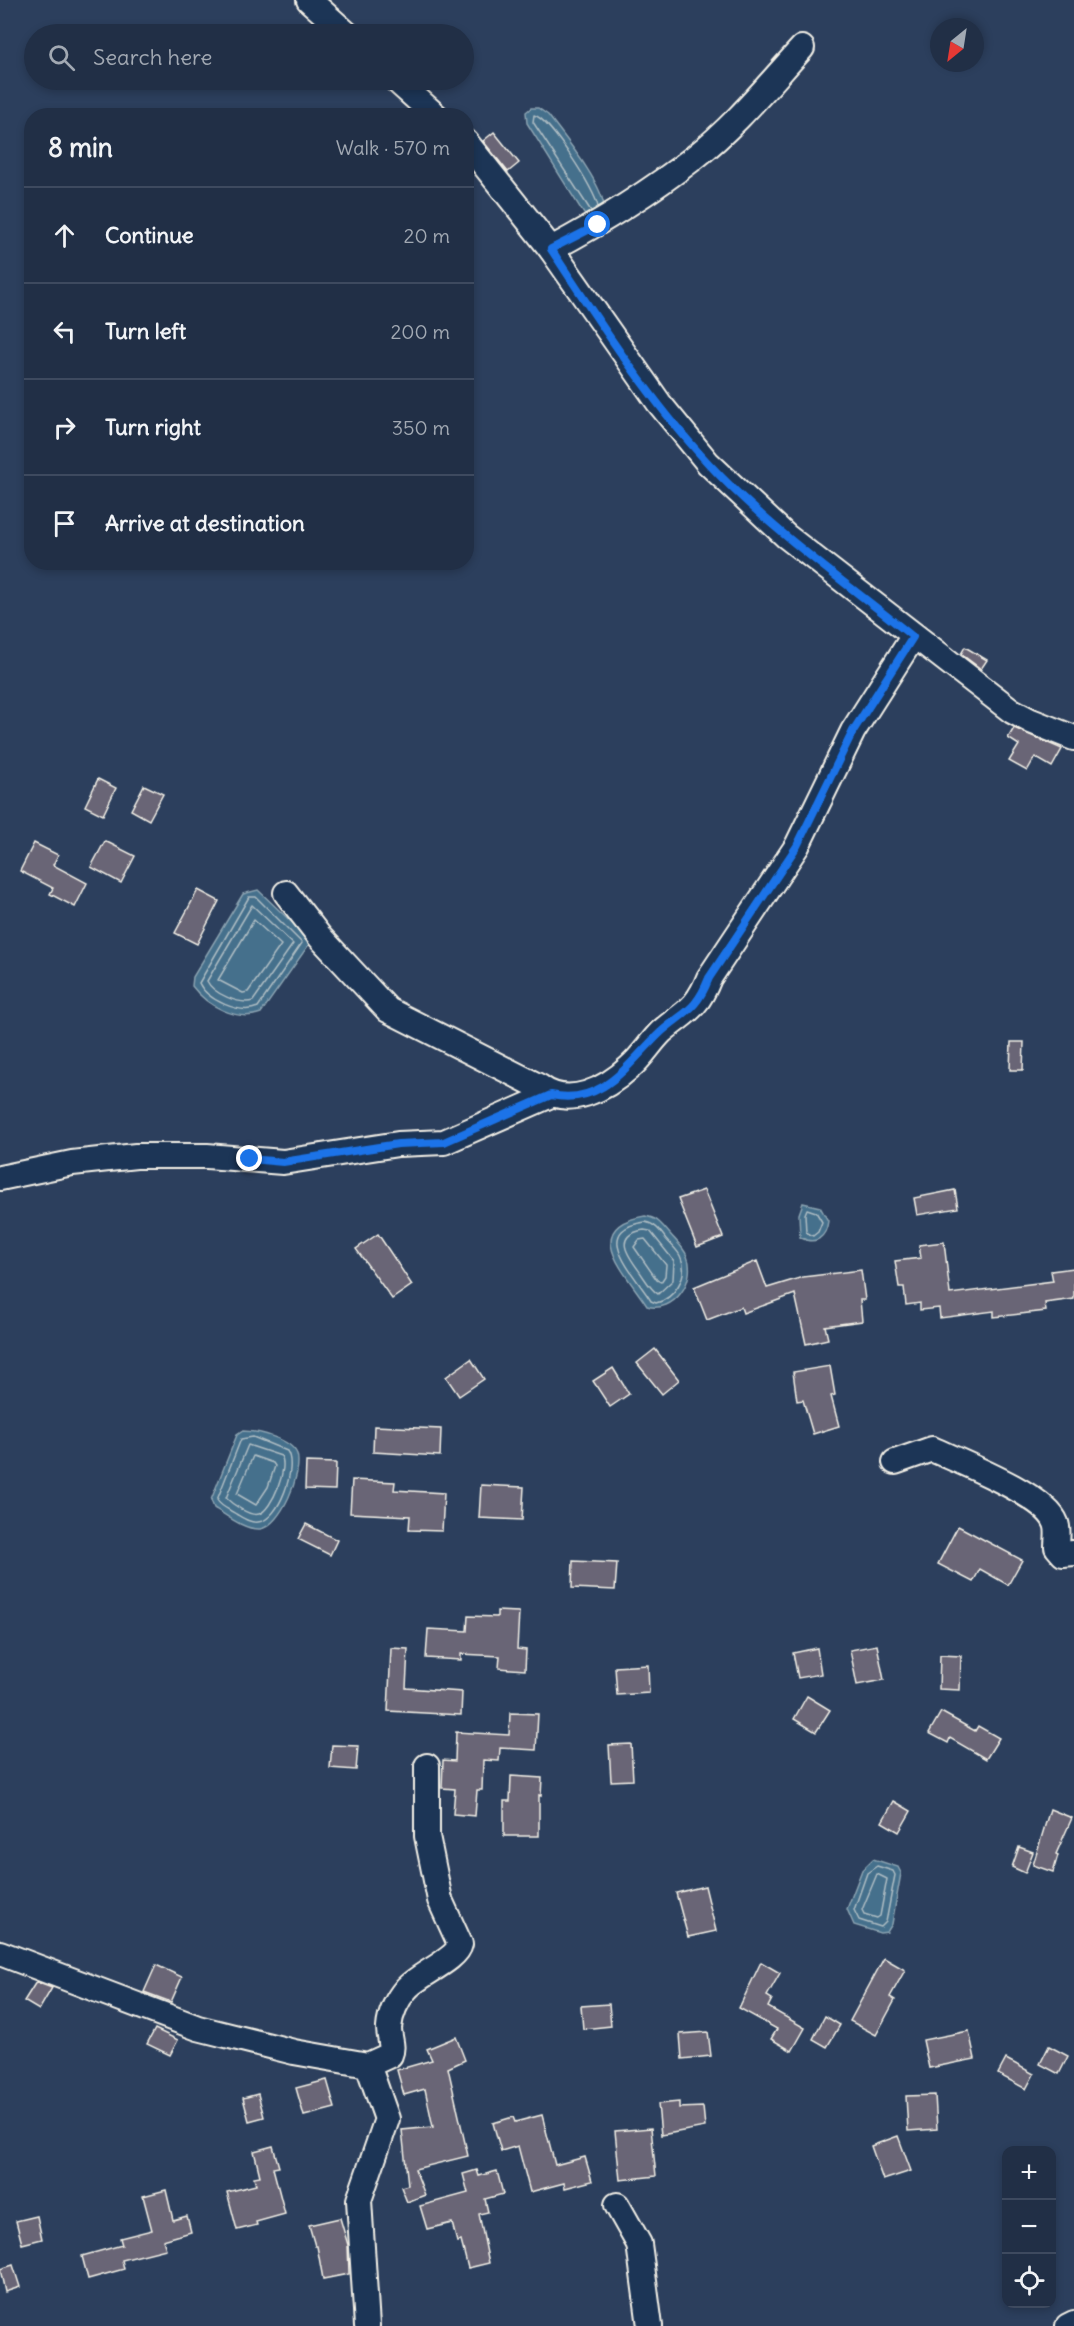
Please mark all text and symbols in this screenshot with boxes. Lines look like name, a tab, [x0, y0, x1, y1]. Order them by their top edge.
north arrow	[930, 18, 984, 72]
search box	[24, 24, 474, 90]
icon: search	[45, 41, 78, 74]
text: Search here	[93, 43, 212, 71]
text: 8 min	[48, 131, 113, 164]
text: Walk · 570 m	[336, 135, 450, 160]
route start	[584, 211, 610, 237]
icon: ahead	[48, 219, 81, 252]
text: Continue	[105, 221, 194, 249]
text: 20 m	[404, 223, 450, 248]
icon: left	[48, 315, 81, 348]
text: Turn left	[105, 317, 186, 345]
text: 200 m	[390, 319, 450, 344]
icon: right	[48, 411, 81, 444]
text: Turn right	[105, 413, 201, 441]
text: 350 m	[392, 415, 450, 440]
icon: arrive	[48, 507, 81, 540]
text: Arrive at destination	[105, 509, 305, 537]
route end	[236, 1145, 262, 1171]
map controls	[1002, 2146, 1056, 2308]
button: +	[1002, 2146, 1056, 2200]
button: −	[1002, 2200, 1056, 2254]
button: locate	[1002, 2254, 1056, 2308]

